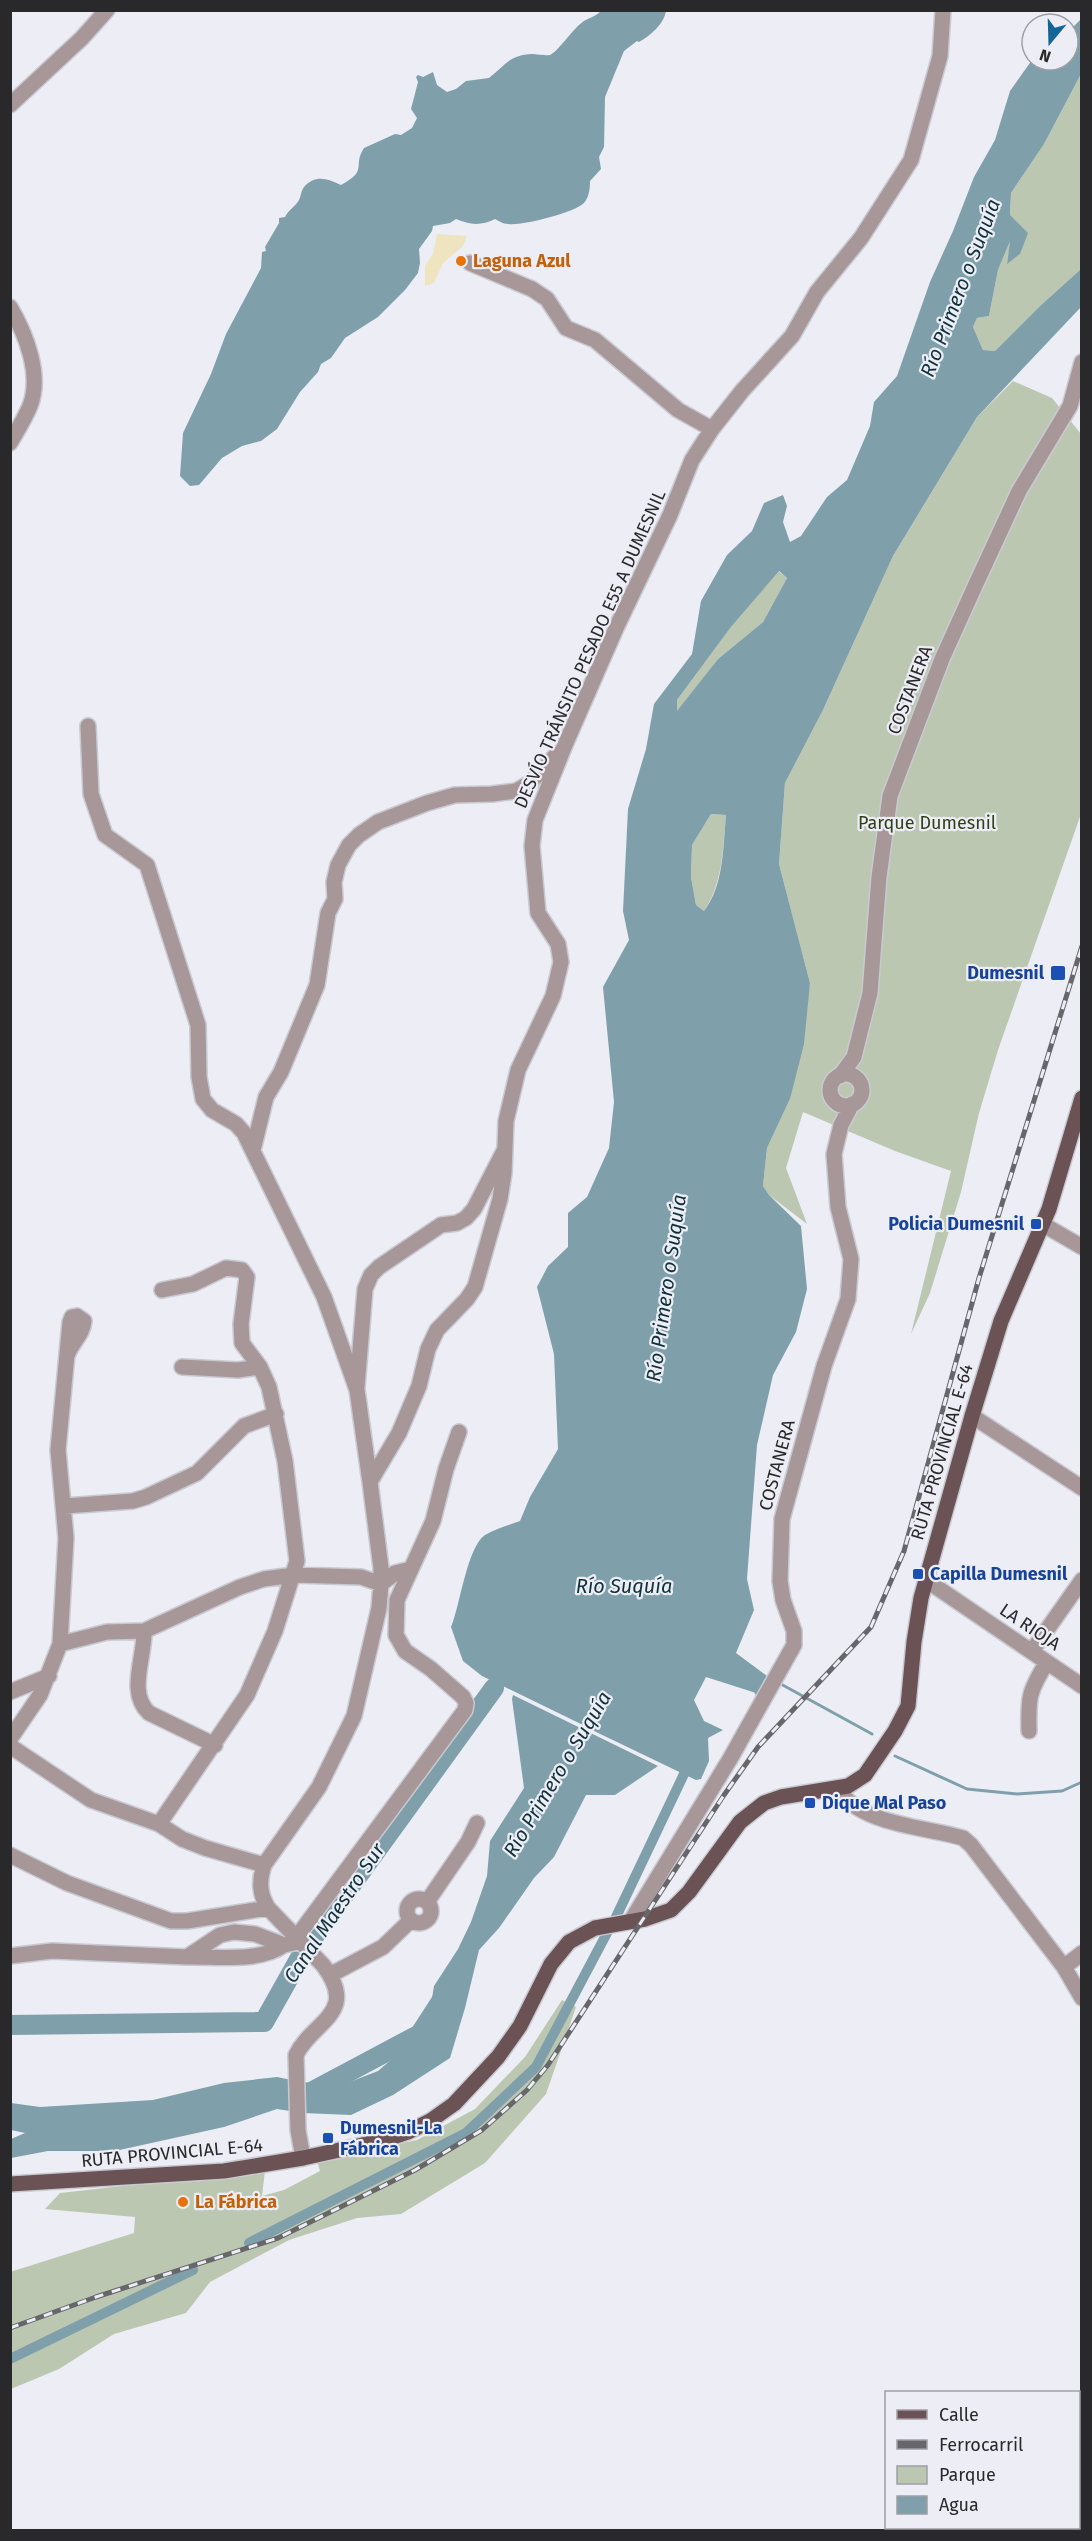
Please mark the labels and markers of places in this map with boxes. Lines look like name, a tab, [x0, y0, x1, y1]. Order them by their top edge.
place label: Laguna Azul	[473, 250, 571, 272]
marker: Laguna Azul	[454, 254, 468, 268]
place label: Dumesnil	[967, 962, 1045, 984]
marker: Dumesnil	[1049, 964, 1067, 982]
place label: Policia Dumesnil	[888, 1213, 1025, 1235]
marker: Policia Dumesnil	[1029, 1217, 1043, 1231]
place label: Capilla Dumesnil	[930, 1563, 1068, 1585]
marker: Capilla Dumesnil	[911, 1567, 925, 1581]
place label: Dique Mal Paso	[822, 1792, 946, 1814]
marker: Dique Mal Paso	[803, 1796, 817, 1810]
place label: Dumesnil-La Fábrica	[340, 2117, 443, 2160]
marker: Dumesnil-La Fábrica	[321, 2131, 335, 2145]
place label: La Fábrica	[195, 2191, 277, 2213]
marker: La Fábrica	[176, 2195, 190, 2209]

